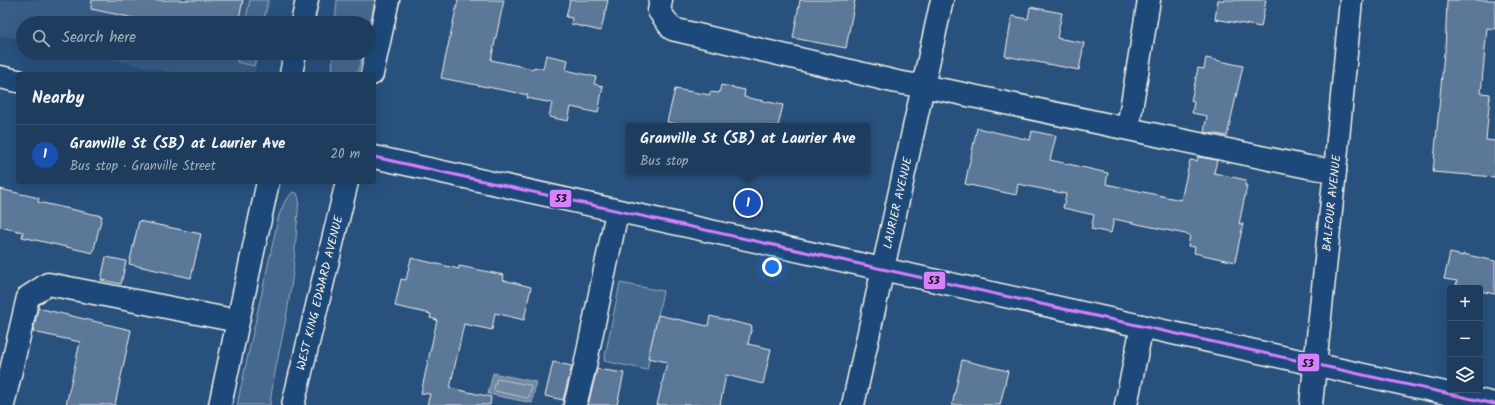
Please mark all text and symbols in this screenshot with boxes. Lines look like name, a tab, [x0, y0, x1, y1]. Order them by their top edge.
search box	[16, 16, 376, 60]
text: Search here	[62, 26, 136, 50]
icon: search	[30, 27, 52, 49]
text: Nearby	[32, 85, 84, 112]
popup	[626, 123, 870, 175]
text: Granville St (SB) at Laurier Ave	[640, 127, 856, 151]
text: Granville St (SB) at Laurier Ave	[70, 132, 285, 156]
text: 1	[43, 144, 47, 165]
text: 20 m	[330, 144, 360, 165]
text: Bus stop	[640, 151, 688, 172]
street label: BALFOUR AVENUE	[1317, 153, 1347, 252]
street label: LAURIER AVENUE	[878, 154, 918, 251]
text: Bus stop · Granville Street	[70, 156, 216, 177]
pin: 1	[735, 188, 761, 218]
line badge: 53	[549, 189, 572, 208]
text: 53	[554, 190, 567, 208]
street label: WEST KING EDWARD AVENUE	[292, 213, 349, 372]
your location	[762, 257, 782, 277]
line badge: 53	[923, 271, 946, 290]
text: 53	[927, 272, 940, 290]
map controls	[1447, 285, 1483, 393]
button: +	[1447, 285, 1483, 321]
button: −	[1447, 321, 1483, 357]
line badge: 53	[1297, 353, 1320, 372]
text: 53	[1301, 355, 1314, 373]
button: layers	[1447, 357, 1483, 393]

